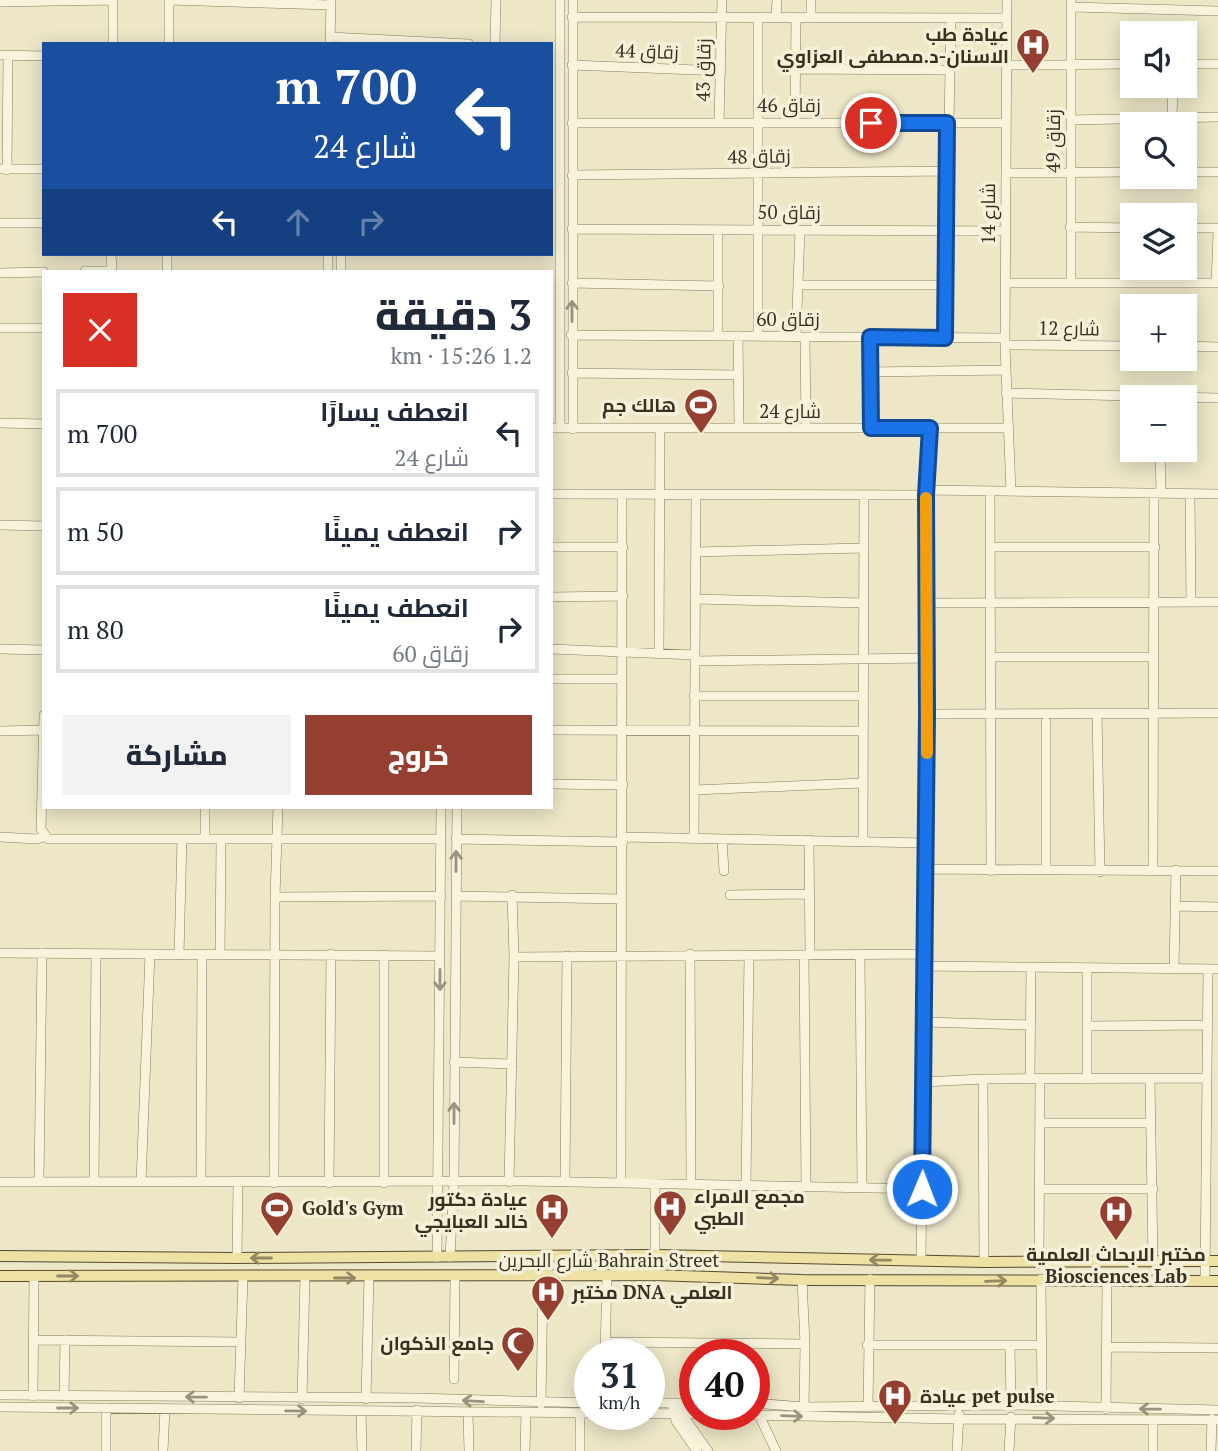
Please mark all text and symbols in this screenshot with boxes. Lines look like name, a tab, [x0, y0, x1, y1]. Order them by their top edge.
place label: عيادة طب الاسنان-د.مصطفى العزاوي	[777, 21, 1009, 72]
map controls	[1120, 21, 1197, 462]
button: sound	[1120, 21, 1197, 98]
hospital icon: عيادة طب الاسنان-د.مصطفى العزاوي	[1014, 26, 1052, 75]
street label: زقاق 44	[615, 37, 679, 65]
street label: زقاق 43	[689, 38, 717, 102]
text: 700 m	[275, 53, 417, 118]
icon: left	[441, 70, 532, 161]
street label: زقاق 46	[757, 92, 821, 118]
pin	[841, 93, 901, 153]
icon: arrive	[852, 104, 890, 142]
street label: زقاق 49	[1040, 109, 1066, 173]
button: search	[1120, 112, 1197, 189]
text: شارع 24	[313, 125, 417, 167]
street label: زقاق 48	[727, 142, 791, 170]
street label: شارع 14	[975, 183, 1002, 245]
street label: زقاق 50	[757, 199, 821, 225]
icon: left	[206, 203, 244, 241]
icon: ahead	[279, 203, 317, 241]
icon: right	[352, 203, 390, 241]
button: layers	[1120, 203, 1197, 280]
text: 3 دقيقة	[375, 286, 532, 342]
button: close	[63, 293, 137, 367]
button: +	[1120, 294, 1197, 371]
one-way arrow	[565, 300, 579, 323]
street label: زقاق 60	[756, 306, 820, 332]
street label: شارع 12	[1038, 314, 1100, 343]
text: 1.2 km · 15:26	[390, 340, 532, 371]
button: −	[1120, 385, 1197, 462]
sports icon: هالك جم	[682, 386, 720, 435]
place label: هالك جم	[602, 392, 676, 419]
text: انعطف يسارًا	[320, 394, 469, 428]
street label: شارع 24	[759, 398, 821, 425]
icon: left	[490, 414, 528, 452]
text: 700 m	[67, 416, 137, 450]
text: شارع 24	[394, 442, 469, 473]
icon: right	[490, 512, 528, 550]
text: 50 m	[67, 514, 124, 548]
text: انعطف يمينًا	[323, 514, 469, 548]
text: انعطف يمينًا	[323, 590, 469, 624]
icon: right	[490, 610, 528, 648]
text: 80 m	[67, 612, 124, 646]
text: زقاق 60	[392, 638, 469, 669]
button: مشاركة	[63, 715, 291, 795]
button: خروج	[305, 715, 532, 795]
one-way arrow	[449, 850, 463, 873]
one-way arrow	[433, 969, 447, 992]
one-way arrow	[447, 1102, 461, 1125]
position arrow	[885, 1152, 959, 1226]
place label: مجمع الامراء الطبي	[694, 1183, 805, 1234]
place label: عيادة دكتور خالد العبايجي	[415, 1186, 528, 1237]
hospital icon: مجمع الامراء الطبي	[651, 1188, 689, 1237]
sports icon: Gold's Gym	[258, 1189, 296, 1238]
hospital icon: عيادة دكتور خالد العبايجي	[533, 1191, 571, 1240]
hospital icon: مختبر الابحاث العلمية Biosciences Lab	[1097, 1193, 1135, 1242]
place label: Gold's Gym	[302, 1195, 404, 1220]
place label: مختبر الابحاث العلمية Biosciences Lab	[1026, 1241, 1206, 1288]
street label: شارع البحرين Bahrain Street	[499, 1247, 719, 1274]
one-way arrow	[250, 1251, 273, 1265]
one-way arrow	[869, 1253, 892, 1266]
one-way arrow	[56, 1269, 79, 1283]
one-way arrow	[333, 1271, 356, 1284]
one-way arrow	[756, 1272, 779, 1285]
hospital icon: مختبر DNA العلمي	[529, 1273, 567, 1322]
one-way arrow	[984, 1274, 1007, 1287]
place label: مختبر DNA العلمي	[571, 1279, 732, 1308]
mosque icon: جامع الذكوان	[499, 1324, 537, 1373]
place label: جامع الذكوان	[380, 1330, 494, 1357]
speed limit sign: 40	[679, 1339, 770, 1430]
text: 31	[600, 1352, 639, 1398]
hospital icon: عيادة pet pulse	[876, 1377, 914, 1426]
place label: عيادة pet pulse	[920, 1383, 1055, 1408]
one-way arrow	[185, 1390, 208, 1404]
text: km/h	[599, 1390, 640, 1414]
one-way arrow	[461, 1394, 484, 1407]
one-way arrow	[56, 1401, 79, 1415]
one-way arrow	[1139, 1402, 1162, 1416]
one-way arrow	[284, 1404, 307, 1418]
one-way arrow	[780, 1410, 803, 1423]
one-way arrow	[1032, 1411, 1055, 1425]

